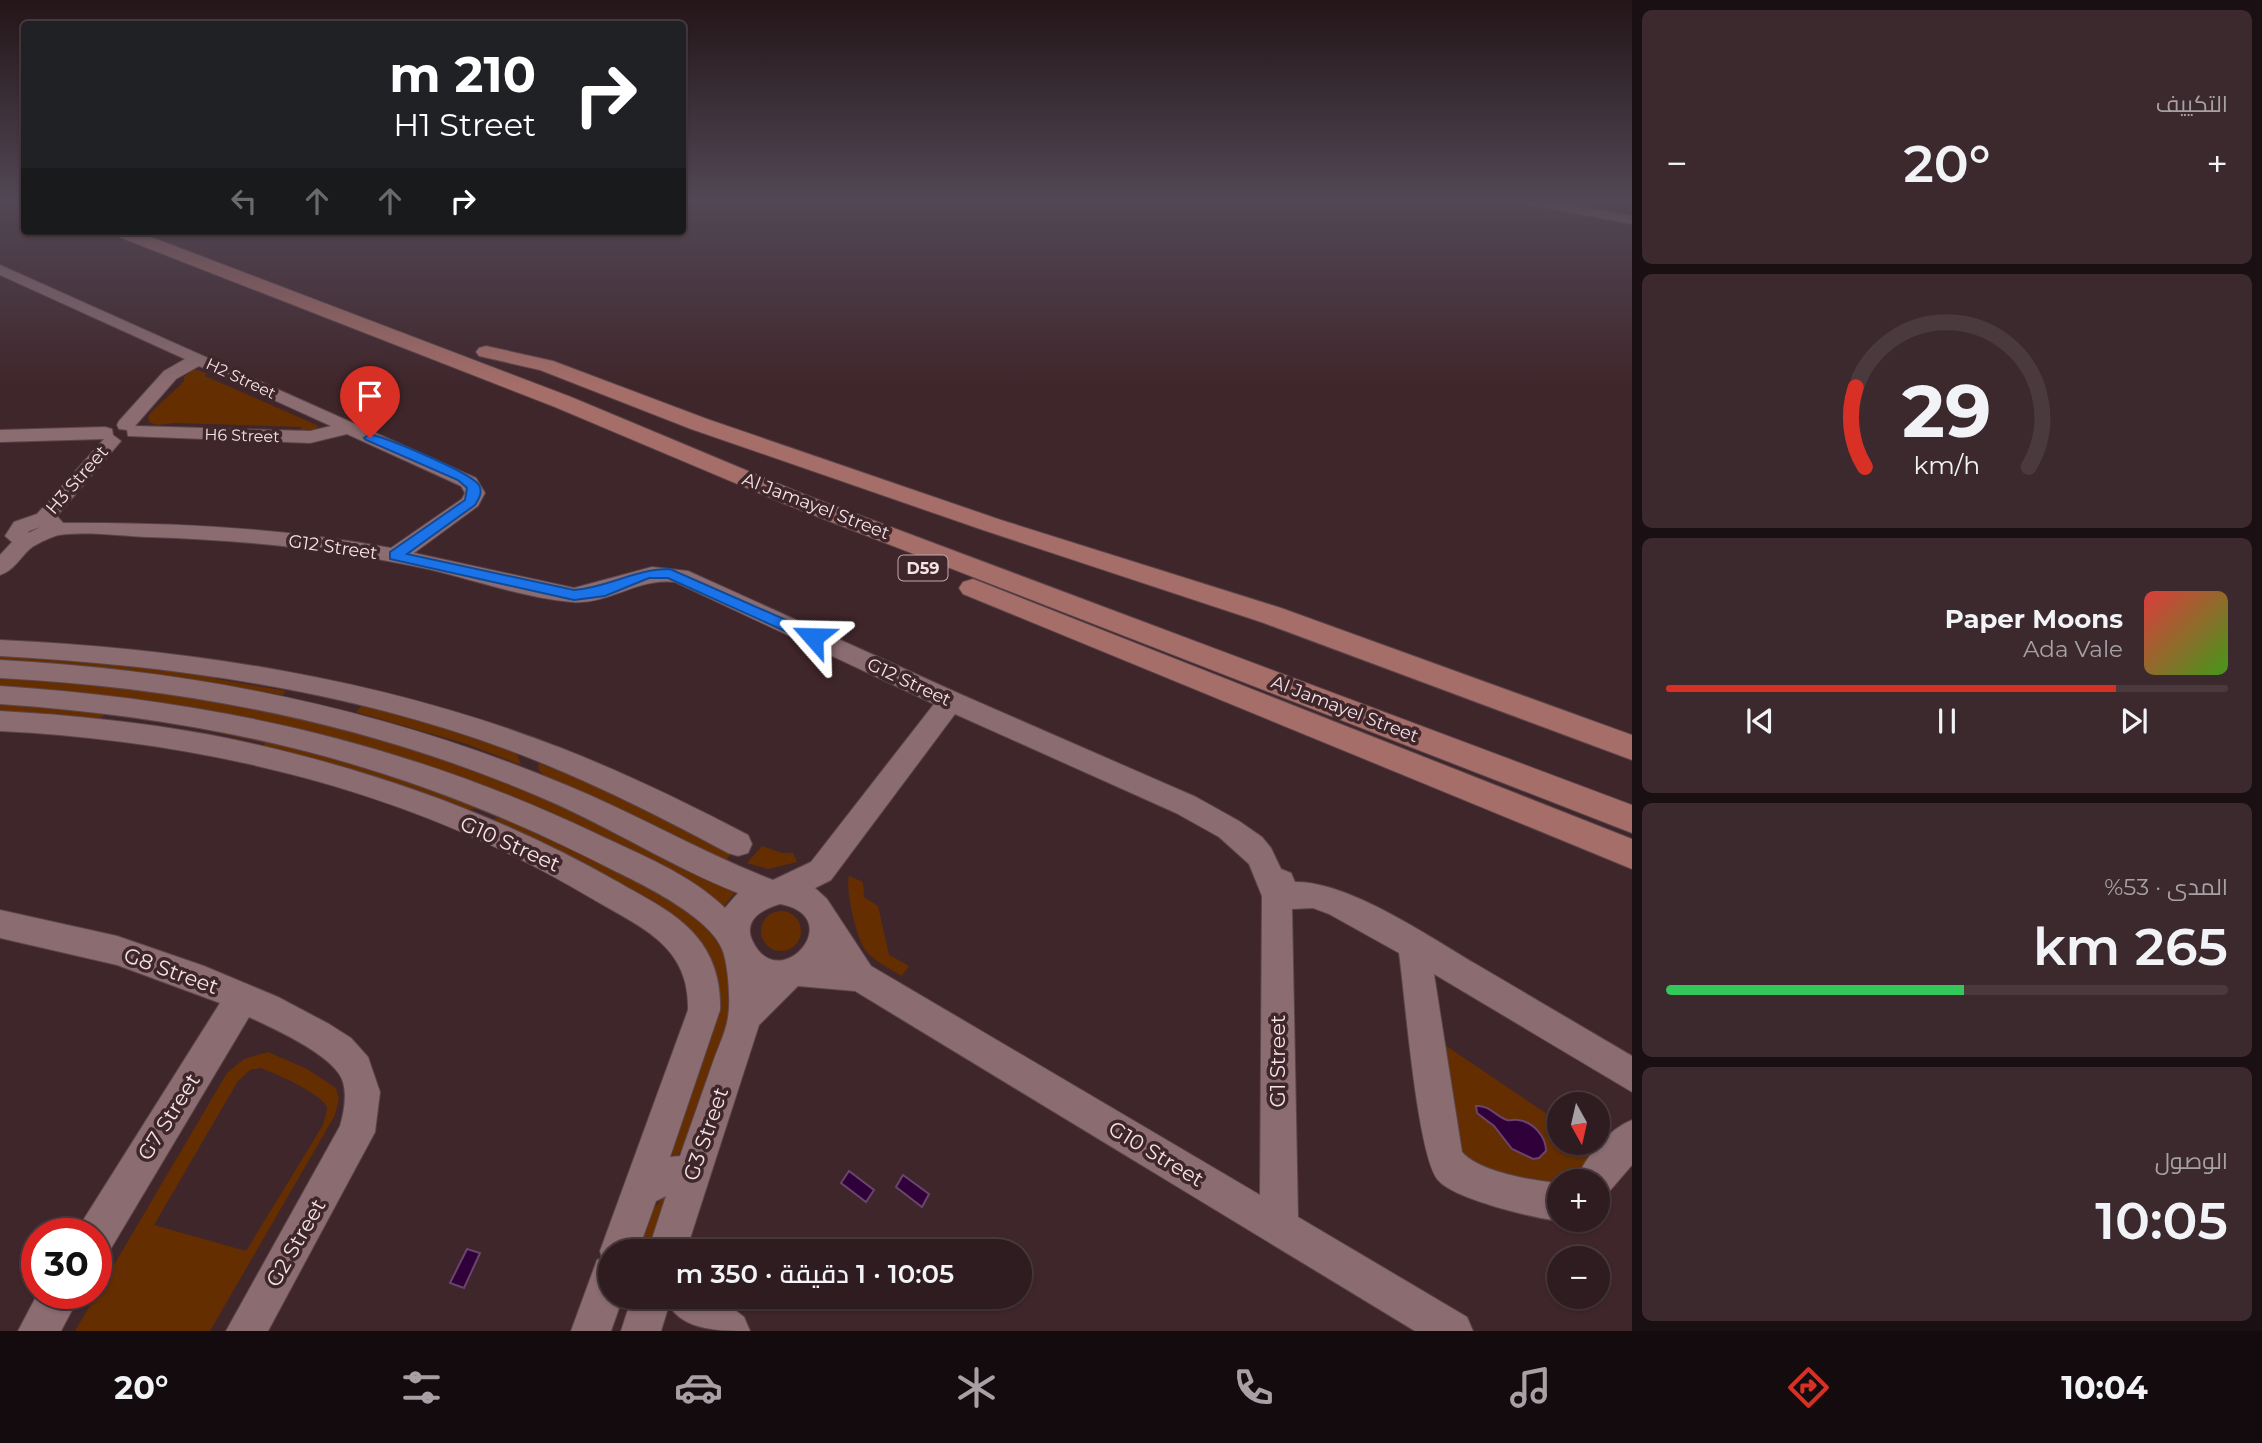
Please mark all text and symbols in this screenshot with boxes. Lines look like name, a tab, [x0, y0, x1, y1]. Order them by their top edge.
text: 210 m	[389, 45, 536, 104]
icon: right	[560, 49, 651, 140]
text: التكييف	[2156, 90, 2228, 118]
text: H1 Street	[393, 105, 536, 144]
text: 20°	[1903, 132, 1991, 195]
text: −	[1666, 140, 1688, 187]
text: +	[2206, 140, 2228, 187]
icon: left	[225, 182, 263, 220]
icon: ahead	[298, 182, 336, 220]
icon: ahead	[371, 182, 409, 220]
icon: right	[444, 182, 482, 220]
street label: H2 Street	[203, 354, 279, 403]
pin	[340, 366, 400, 438]
text: 29	[1902, 368, 1992, 456]
icon: arrive	[351, 377, 389, 415]
street label: H6 Street	[204, 425, 280, 446]
street label: H3 Street	[41, 441, 113, 519]
text: km/h	[1914, 450, 1980, 480]
street label: Al Jamayel Street	[739, 468, 893, 544]
street label: G12 Street	[287, 530, 379, 564]
road number: D59	[898, 555, 948, 580]
position arrow	[776, 600, 850, 674]
text: Paper Moons	[1945, 603, 2123, 635]
text: Ada Vale	[2023, 635, 2123, 663]
street label: G12 Street	[864, 653, 954, 711]
street label: Al Jamayel Street	[1268, 671, 1422, 747]
icon: previous	[1741, 702, 1779, 740]
icon: pause	[1928, 702, 1966, 740]
icon: next	[2115, 702, 2153, 740]
street label: G10 Street	[456, 810, 564, 877]
text: المدى · 53%	[2104, 873, 2228, 901]
text: 265 km	[2033, 915, 2228, 978]
street label: G8 Street	[121, 942, 222, 999]
street label: G1 Street	[1265, 1015, 1290, 1107]
street label: G7 Street	[132, 1069, 205, 1165]
street label: G3 Street	[678, 1084, 733, 1184]
north arrow	[1547, 1092, 1610, 1155]
map controls	[1547, 1092, 1610, 1309]
street label: G10 Street	[1104, 1115, 1208, 1192]
text: الوصول	[2155, 1147, 2228, 1175]
button: +	[1547, 1169, 1610, 1232]
text: 10:05	[2095, 1189, 2228, 1252]
street label: G2 Street	[260, 1194, 331, 1291]
speed limit sign: 30	[21, 1218, 112, 1309]
button: −	[1547, 1246, 1610, 1309]
text: 10:05 · 1 دقيقة · 350 m	[676, 1258, 954, 1290]
icon: filters	[397, 1363, 446, 1412]
icon: car	[674, 1363, 723, 1412]
icon: climate	[952, 1363, 1001, 1412]
icon: phone	[1229, 1363, 1278, 1412]
icon: music	[1506, 1363, 1555, 1412]
icon: directions	[1784, 1363, 1833, 1412]
text: 20°	[114, 1368, 168, 1407]
text: 10:04	[2061, 1368, 2148, 1407]

